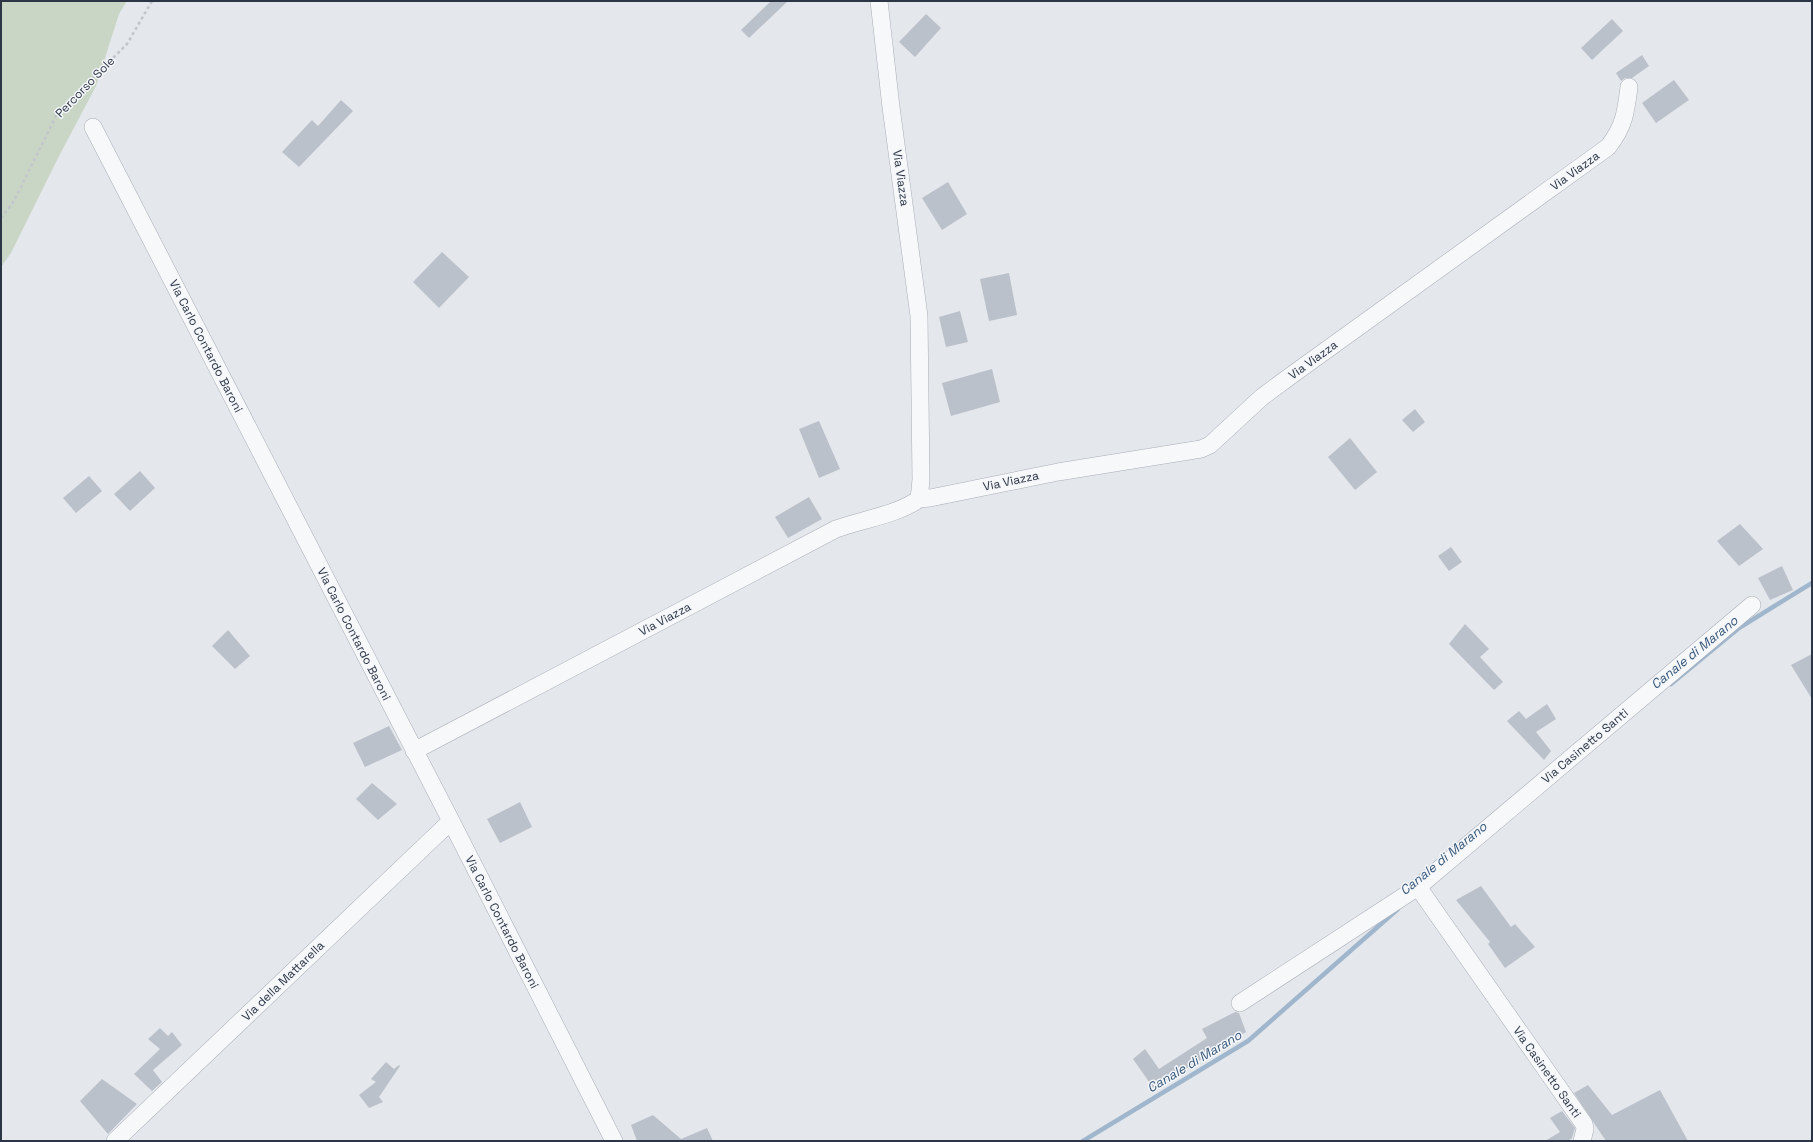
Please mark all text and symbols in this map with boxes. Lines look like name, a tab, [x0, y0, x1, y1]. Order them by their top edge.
street label: Percorso Sole	[52, 53, 118, 121]
street label: Via Viazza	[1547, 148, 1603, 194]
street label: Via Viazza	[889, 149, 913, 207]
street label: Via Carlo Contardo Baroni	[166, 277, 247, 415]
street label: Via Viazza	[1285, 337, 1341, 383]
street label: Via Viazza	[982, 467, 1041, 495]
street label: Via Carlo Contardo Baroni	[314, 565, 395, 703]
street label: Via Viazza	[636, 599, 694, 639]
water label: Canale di Marano	[1647, 611, 1742, 693]
street label: Via Casinetto Santi	[1538, 705, 1632, 787]
water label: Canale di Marano	[1396, 817, 1491, 899]
street label: Via Carlo Contardo Baroni	[462, 853, 543, 991]
street label: Via della Mattarella	[238, 937, 328, 1025]
street label: Via Casinetto Santi	[1509, 1023, 1585, 1121]
water label: Canale di Marano	[1144, 1026, 1245, 1096]

